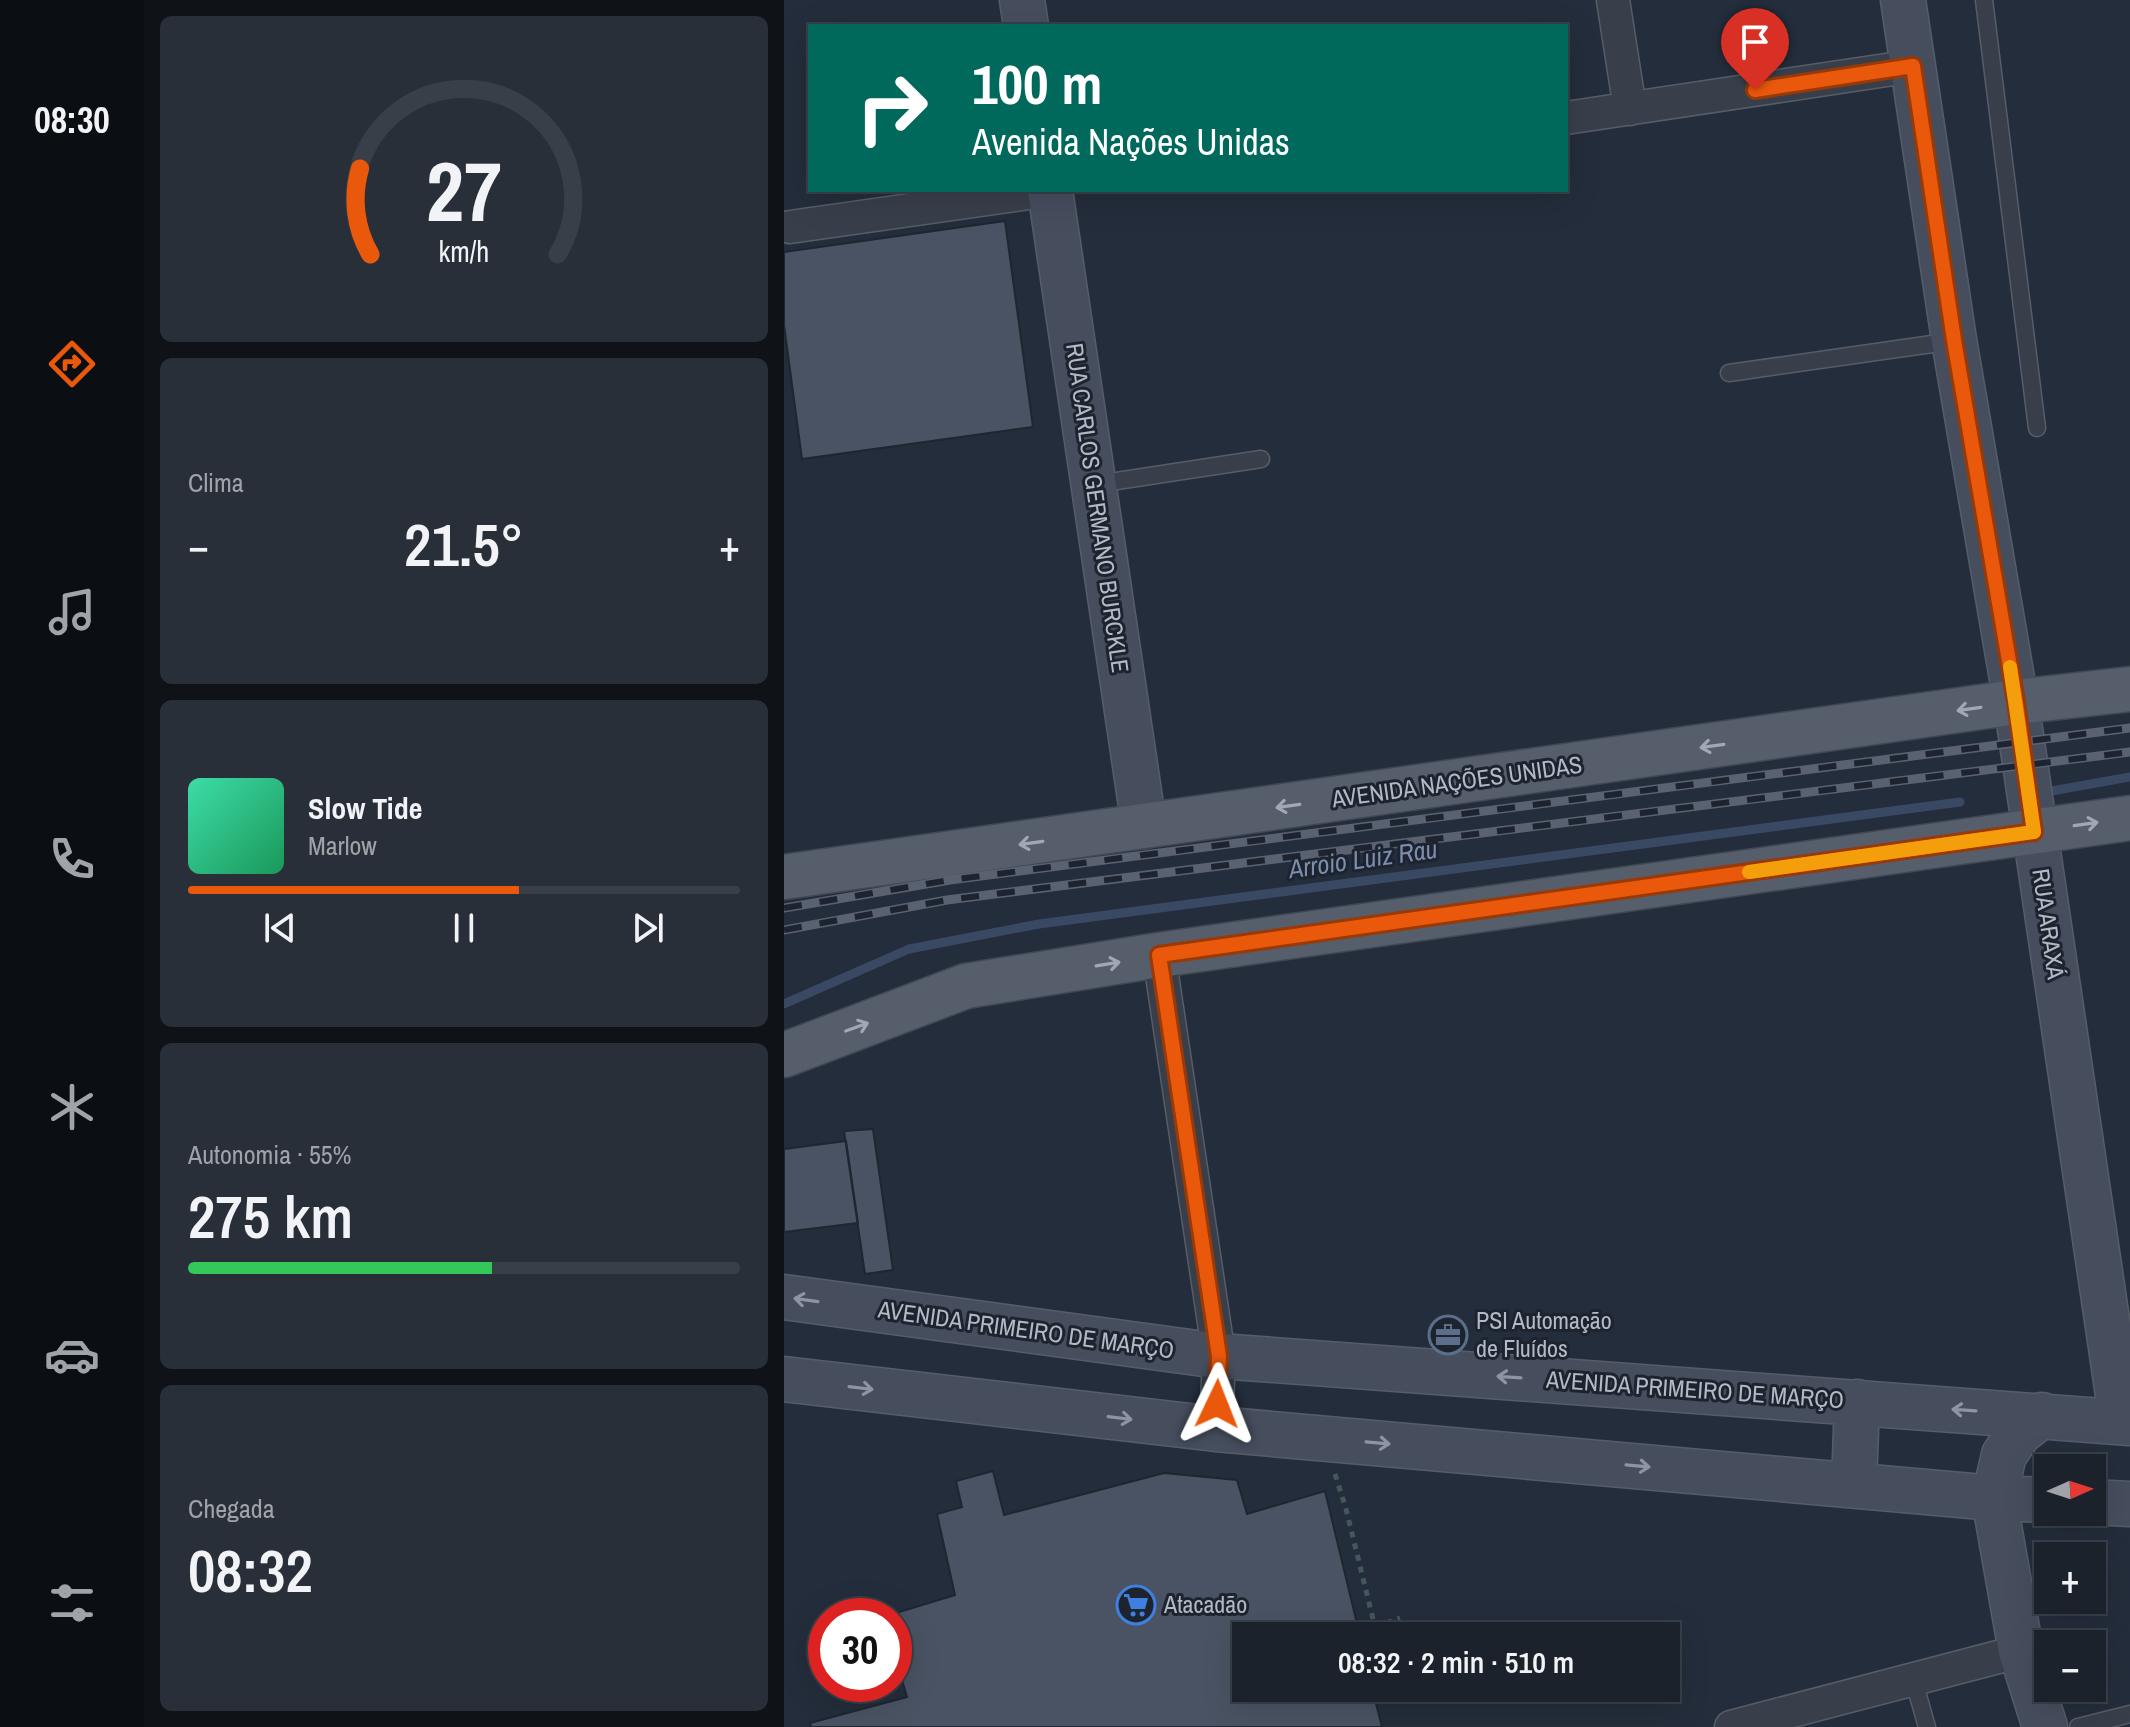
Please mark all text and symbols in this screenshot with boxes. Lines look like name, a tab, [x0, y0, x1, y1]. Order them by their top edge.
pin	[1721, 8, 1789, 90]
icon: arrive	[1733, 20, 1777, 64]
text: 100 m	[972, 46, 1102, 121]
icon: right	[840, 56, 944, 160]
text: 08:30	[34, 96, 110, 144]
text: Avenida Nações Unidas	[972, 118, 1290, 166]
text: 27	[426, 135, 502, 247]
text: km/h	[439, 232, 489, 271]
icon: directions	[44, 336, 100, 392]
street label: RUA CARLOS GERMANO BURCKLE	[1059, 341, 1137, 675]
text: Clima	[188, 465, 244, 500]
text: 21.5°	[404, 504, 524, 585]
text: −	[188, 515, 209, 575]
text: +	[719, 515, 740, 575]
icon: music	[44, 584, 100, 640]
one-way arrow	[1957, 702, 1982, 717]
one-way arrow	[1700, 739, 1725, 754]
street label: AVENIDA NAÇÕES UNIDAS	[1329, 748, 1584, 815]
text: Slow Tide	[308, 788, 422, 828]
one-way arrow	[1276, 799, 1301, 814]
one-way arrow	[2073, 816, 2098, 831]
text: Marlow	[308, 828, 377, 863]
icon: phone	[44, 831, 100, 887]
water label: Arroio Luiz Rau	[1286, 831, 1439, 886]
one-way arrow	[1019, 836, 1044, 851]
street label: RUA ARAXÁ	[2025, 866, 2073, 982]
icon: previous	[258, 906, 302, 950]
icon: pause	[442, 906, 486, 950]
icon: next	[626, 906, 670, 950]
one-way arrow	[1095, 955, 1120, 970]
one-way arrow	[844, 1019, 869, 1033]
icon: climate	[44, 1079, 100, 1135]
text: Autonomia · 55%	[188, 1137, 352, 1172]
text: 275 km	[188, 1176, 353, 1257]
one-way arrow	[794, 1292, 819, 1307]
street label: AVENIDA PRIMEIRO DE MARÇO	[875, 1292, 1176, 1366]
place label: PSI Automação de Fluídos	[1476, 1304, 1612, 1364]
office icon: PSI Automação de Fluídos	[1427, 1314, 1469, 1356]
icon: car	[44, 1327, 100, 1383]
position arrow	[1175, 1362, 1259, 1446]
street label: AVENIDA PRIMEIRO DE MARÇO	[1544, 1363, 1845, 1415]
one-way arrow	[1496, 1369, 1523, 1384]
one-way arrow	[848, 1380, 874, 1395]
one-way arrow	[1951, 1402, 1978, 1417]
one-way arrow	[1106, 1410, 1133, 1425]
one-way arrow	[1365, 1436, 1391, 1451]
north arrow	[2034, 1454, 2106, 1526]
map controls	[2034, 1454, 2106, 1702]
one-way arrow	[1624, 1459, 1650, 1474]
text: Chegada	[188, 1491, 275, 1526]
text: 08:32	[188, 1530, 313, 1611]
button: +	[2034, 1542, 2106, 1614]
icon: filters	[44, 1575, 100, 1631]
supermarket icon: Atacadão	[1115, 1584, 1157, 1626]
place label: Atacadão	[1163, 1588, 1247, 1620]
speed limit sign: 30	[808, 1598, 912, 1702]
button: −	[2034, 1630, 2106, 1702]
text: 08:32 · 2 min · 510 m	[1338, 1642, 1574, 1682]

